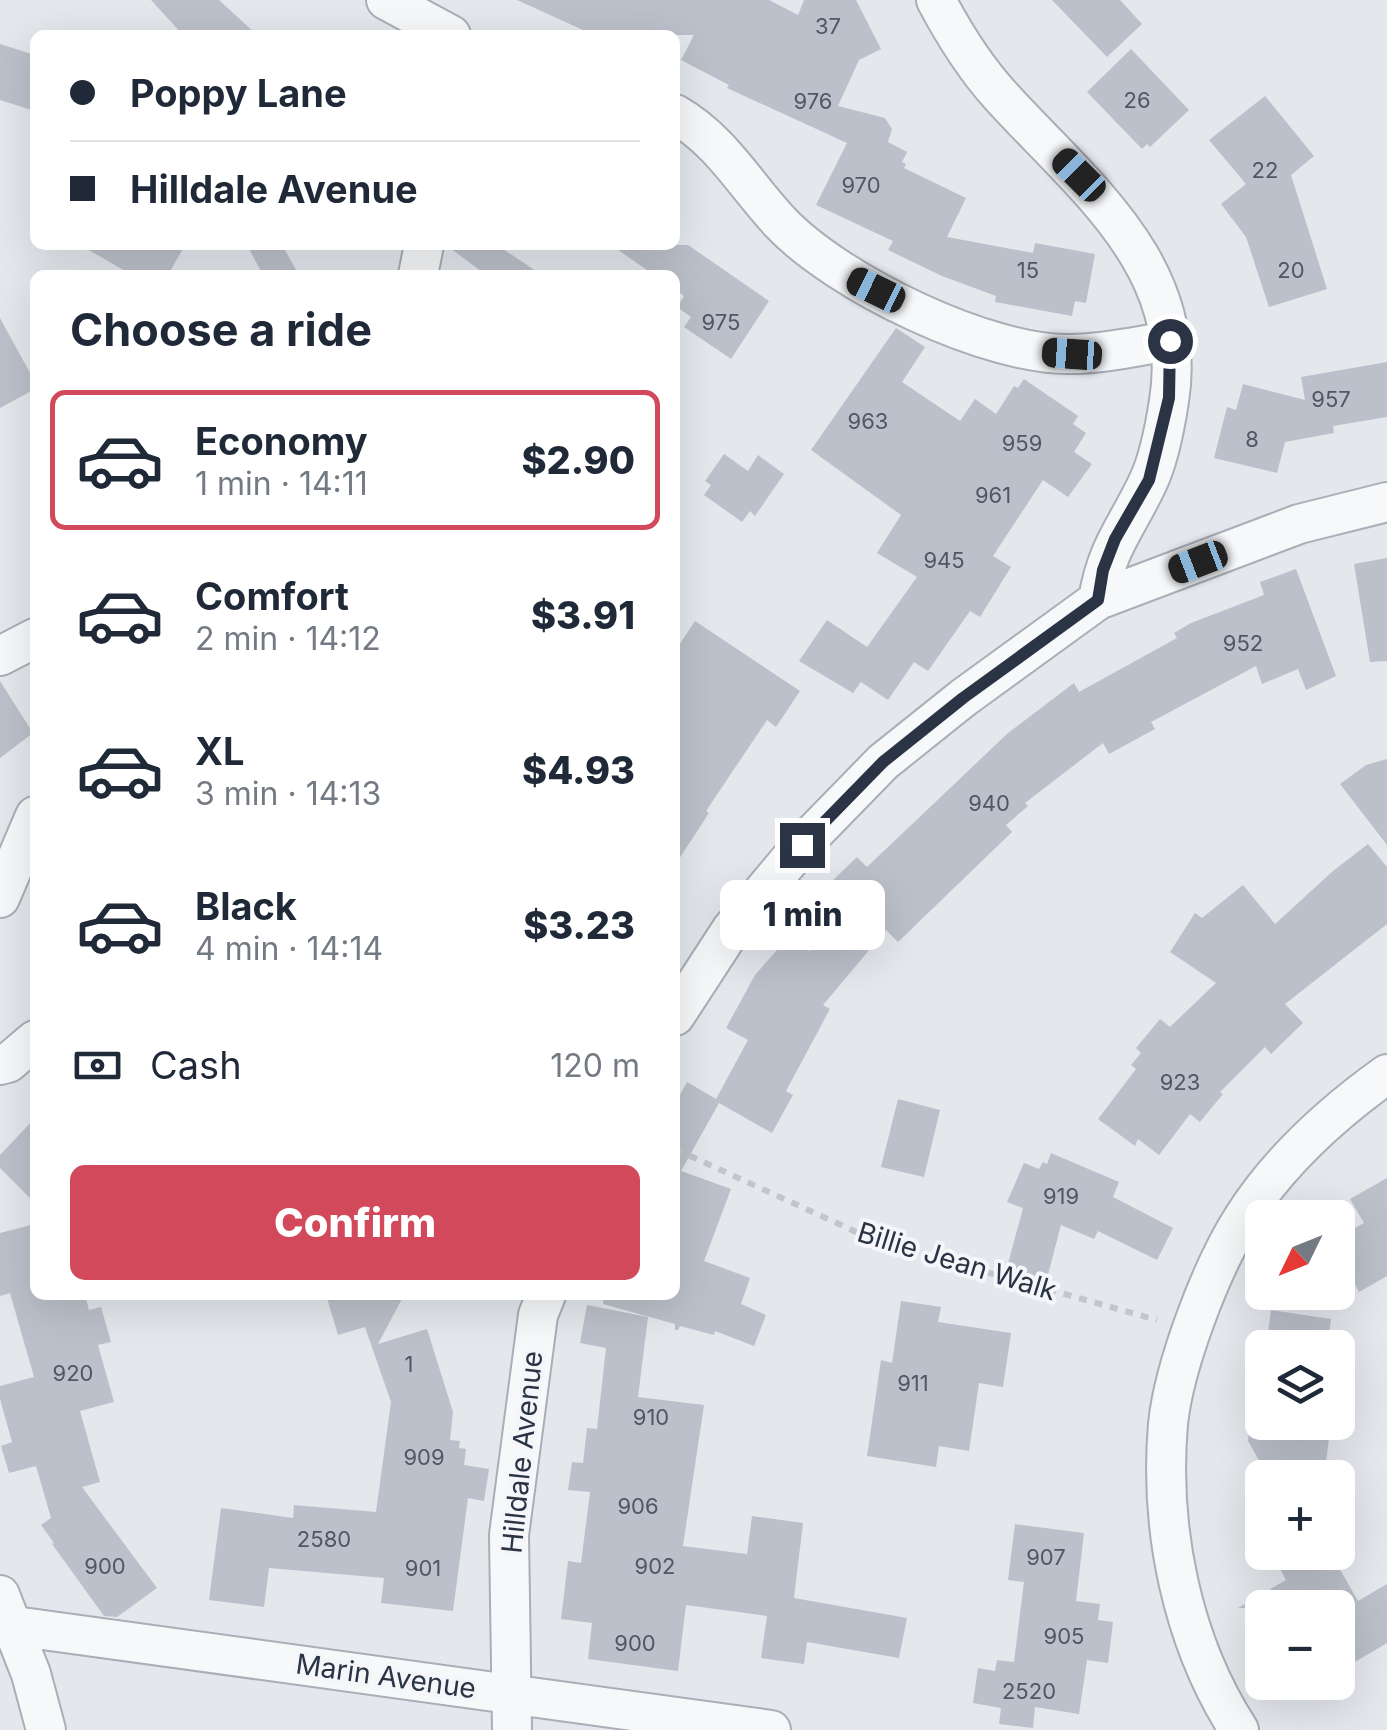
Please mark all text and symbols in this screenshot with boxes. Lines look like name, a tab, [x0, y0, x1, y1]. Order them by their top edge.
house number: 37	[815, 13, 841, 39]
text: Poppy Lane	[130, 70, 347, 116]
house number: 26	[1123, 87, 1151, 113]
house number: 976	[794, 88, 832, 114]
car	[1047, 143, 1111, 207]
house number: 22	[1252, 157, 1278, 183]
text: Hilldale Avenue	[130, 166, 418, 212]
house number: 970	[841, 172, 881, 198]
house number: 15	[1017, 257, 1039, 283]
house number: 20	[1277, 257, 1305, 283]
car	[842, 263, 910, 317]
text: Choose a ride	[70, 302, 372, 357]
house number: 975	[702, 309, 740, 335]
route start	[1148, 319, 1193, 364]
car	[1041, 337, 1103, 371]
house number: 957	[1311, 386, 1351, 412]
house number: 963	[848, 408, 888, 434]
icon: car	[75, 415, 165, 505]
text: Economy	[195, 418, 368, 464]
house number: 8	[1245, 426, 1259, 452]
house number: 959	[1002, 430, 1042, 456]
text: $2.90	[521, 437, 635, 483]
text: 1 min · 14:11	[195, 464, 368, 503]
house number: 961	[975, 482, 1011, 508]
car	[1165, 537, 1231, 587]
house number: 945	[923, 547, 965, 573]
icon: car	[75, 570, 165, 660]
text: Comfort	[195, 573, 349, 619]
text: $3.91	[531, 592, 635, 638]
text: 2 min · 14:12	[195, 619, 381, 658]
house number: 952	[1223, 630, 1263, 656]
icon: car	[75, 725, 165, 815]
text: XL	[195, 728, 245, 774]
text: $4.93	[522, 747, 635, 793]
text: 3 min · 14:13	[195, 774, 381, 813]
house number: 940	[968, 790, 1010, 816]
route end	[780, 823, 825, 868]
icon: car	[75, 880, 165, 970]
callout: 1 min	[720, 880, 884, 950]
text: Black	[195, 883, 297, 929]
text: 1 min	[762, 895, 843, 934]
text: $3.23	[523, 902, 635, 948]
text: 4 min · 14:14	[195, 929, 383, 968]
icon: cash	[70, 1038, 125, 1093]
text: Cash	[150, 1042, 242, 1088]
text: 120 m	[550, 1046, 640, 1085]
house number: 923	[1160, 1069, 1200, 1095]
button: Confirm	[70, 1165, 640, 1280]
house number: 919	[1043, 1183, 1079, 1209]
north arrow	[1245, 1200, 1355, 1310]
map controls	[1245, 1200, 1355, 1700]
street label: Billie Jean Walk	[853, 1215, 1061, 1307]
button: layers	[1245, 1330, 1355, 1440]
street label: Hilldale Avenue	[494, 1349, 550, 1555]
house number: 1	[405, 1351, 413, 1377]
house number: 920	[53, 1360, 93, 1386]
house number: 911	[897, 1370, 929, 1396]
house number: 910	[633, 1404, 669, 1430]
house number: 909	[403, 1444, 445, 1470]
button: +	[1245, 1460, 1355, 1570]
house number: 906	[617, 1493, 659, 1519]
house number: 2580	[297, 1526, 351, 1552]
house number: 907	[1026, 1544, 1066, 1570]
house number: 900	[84, 1553, 126, 1579]
house number: 902	[635, 1553, 675, 1579]
house number: 901	[405, 1555, 441, 1581]
button: −	[1245, 1590, 1355, 1700]
house number: 905	[1044, 1623, 1084, 1649]
house number: 900	[614, 1630, 656, 1656]
street label: Marin Avenue	[294, 1647, 478, 1705]
house number: 2520	[1002, 1678, 1056, 1704]

